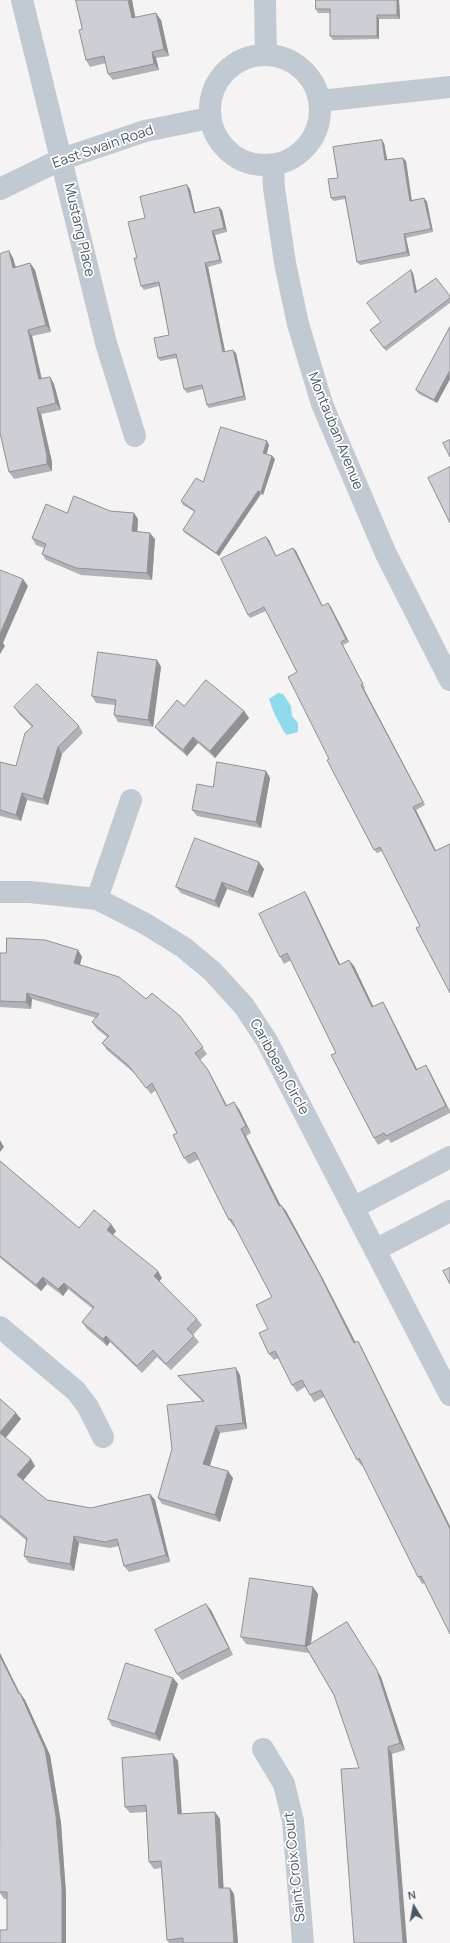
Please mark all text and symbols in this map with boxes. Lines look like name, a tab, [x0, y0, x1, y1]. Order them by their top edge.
street label: East Swain Road	[50, 122, 156, 172]
street label: Mustang Place	[60, 182, 98, 278]
street label: Montauban Avenue	[304, 370, 366, 492]
street label: Caribbean Circle	[246, 1016, 312, 1118]
street label: Saint Croix Court	[281, 1811, 309, 1923]
north arrow	[394, 1887, 434, 1927]
text: N	[407, 1887, 417, 1903]

